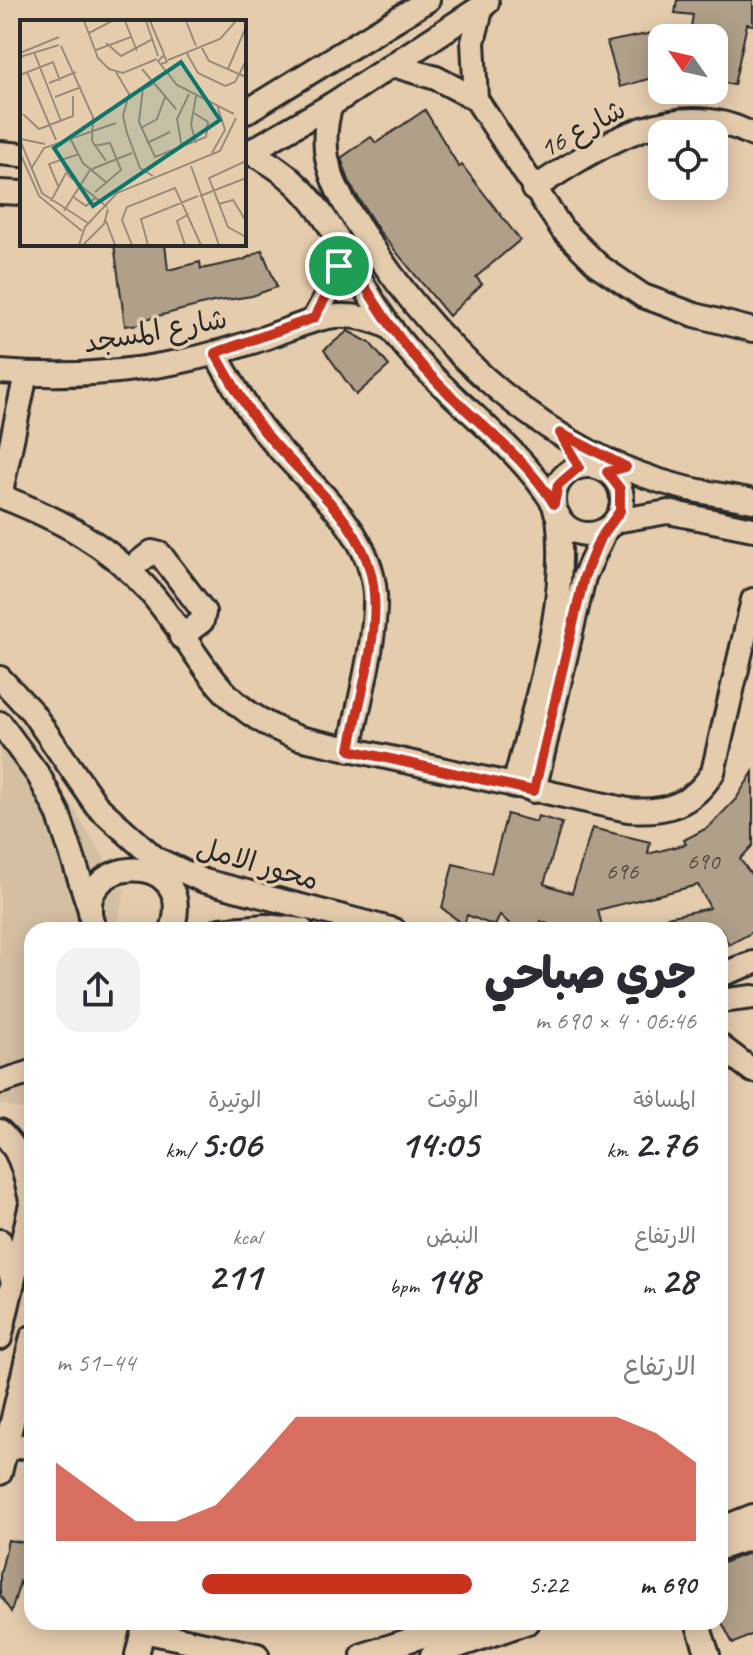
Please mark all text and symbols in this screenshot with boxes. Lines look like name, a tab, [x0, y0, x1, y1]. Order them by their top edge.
inset map	[20, 20, 246, 246]
north arrow	[648, 24, 728, 104]
map controls	[648, 24, 728, 200]
street label: شارع 16	[533, 91, 632, 167]
button: locate	[648, 120, 728, 200]
pin	[305, 232, 373, 300]
icon: arrive	[317, 244, 361, 288]
street label: شارع المسجد	[80, 301, 230, 362]
street label: محور الامل	[193, 829, 323, 898]
house number: 690	[687, 846, 721, 876]
house number: 696	[606, 856, 639, 886]
text: جري صباحي	[485, 946, 696, 1001]
button: share	[56, 948, 140, 1032]
text: 06:46 · 4 × 690 m	[535, 1004, 696, 1037]
text: الوتيرة	[208, 1086, 261, 1114]
text: الوقت	[427, 1086, 479, 1114]
text: المسافة	[633, 1086, 696, 1114]
text: 5:06	[199, 1119, 261, 1169]
text: 14:05	[399, 1119, 479, 1169]
text: 2.76	[633, 1119, 696, 1169]
text: /km	[165, 1136, 199, 1164]
text: km	[607, 1136, 633, 1164]
text: النبض	[426, 1222, 479, 1250]
text: الارتفاع	[634, 1222, 696, 1250]
text: kcal	[232, 1223, 261, 1251]
text: 211	[207, 1251, 261, 1301]
text: 148	[425, 1255, 479, 1305]
text: 28	[660, 1255, 696, 1305]
text: bpm	[389, 1272, 425, 1300]
text: m	[642, 1272, 660, 1300]
text: 44–51 m	[56, 1346, 135, 1379]
text: الارتفاع	[623, 1350, 696, 1383]
text: 5:22	[528, 1568, 568, 1601]
text: 690 m	[640, 1568, 696, 1601]

